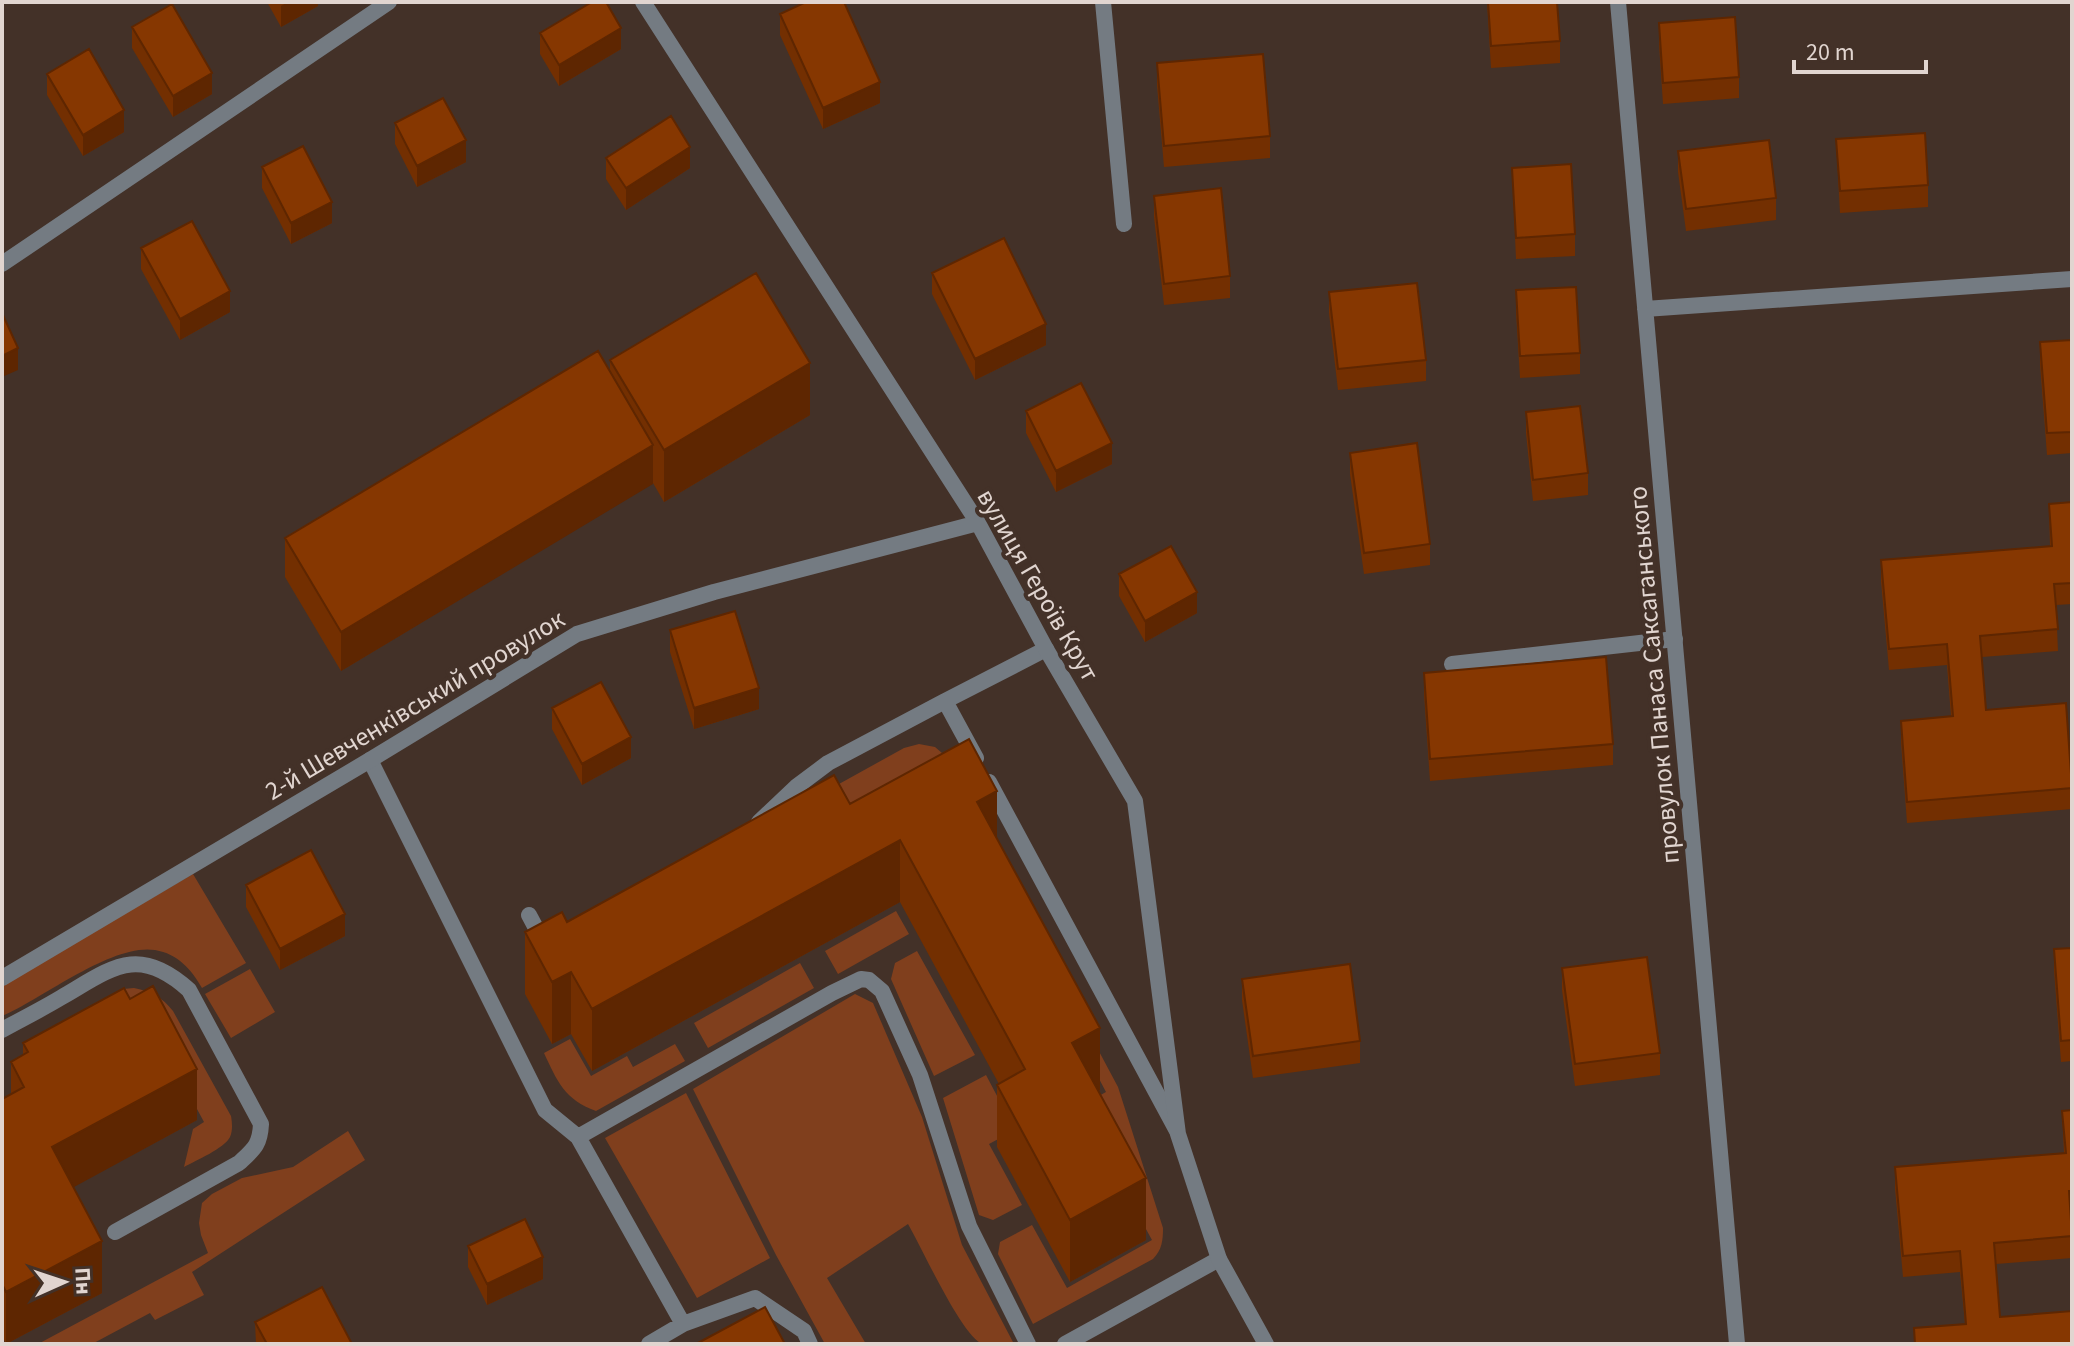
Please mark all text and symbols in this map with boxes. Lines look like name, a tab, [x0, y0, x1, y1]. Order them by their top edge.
scale bar	[1794, 24, 1926, 74]
text: 20 m	[1806, 35, 1855, 70]
street label: вулиця Героїв Крут	[968, 482, 1108, 688]
street label: провулок Панаса Саксаганського	[1619, 485, 1689, 865]
street label: 2-й Шевченківський провулок	[258, 601, 572, 809]
north arrow	[24, 1242, 104, 1322]
text: Пн	[66, 1266, 100, 1296]

